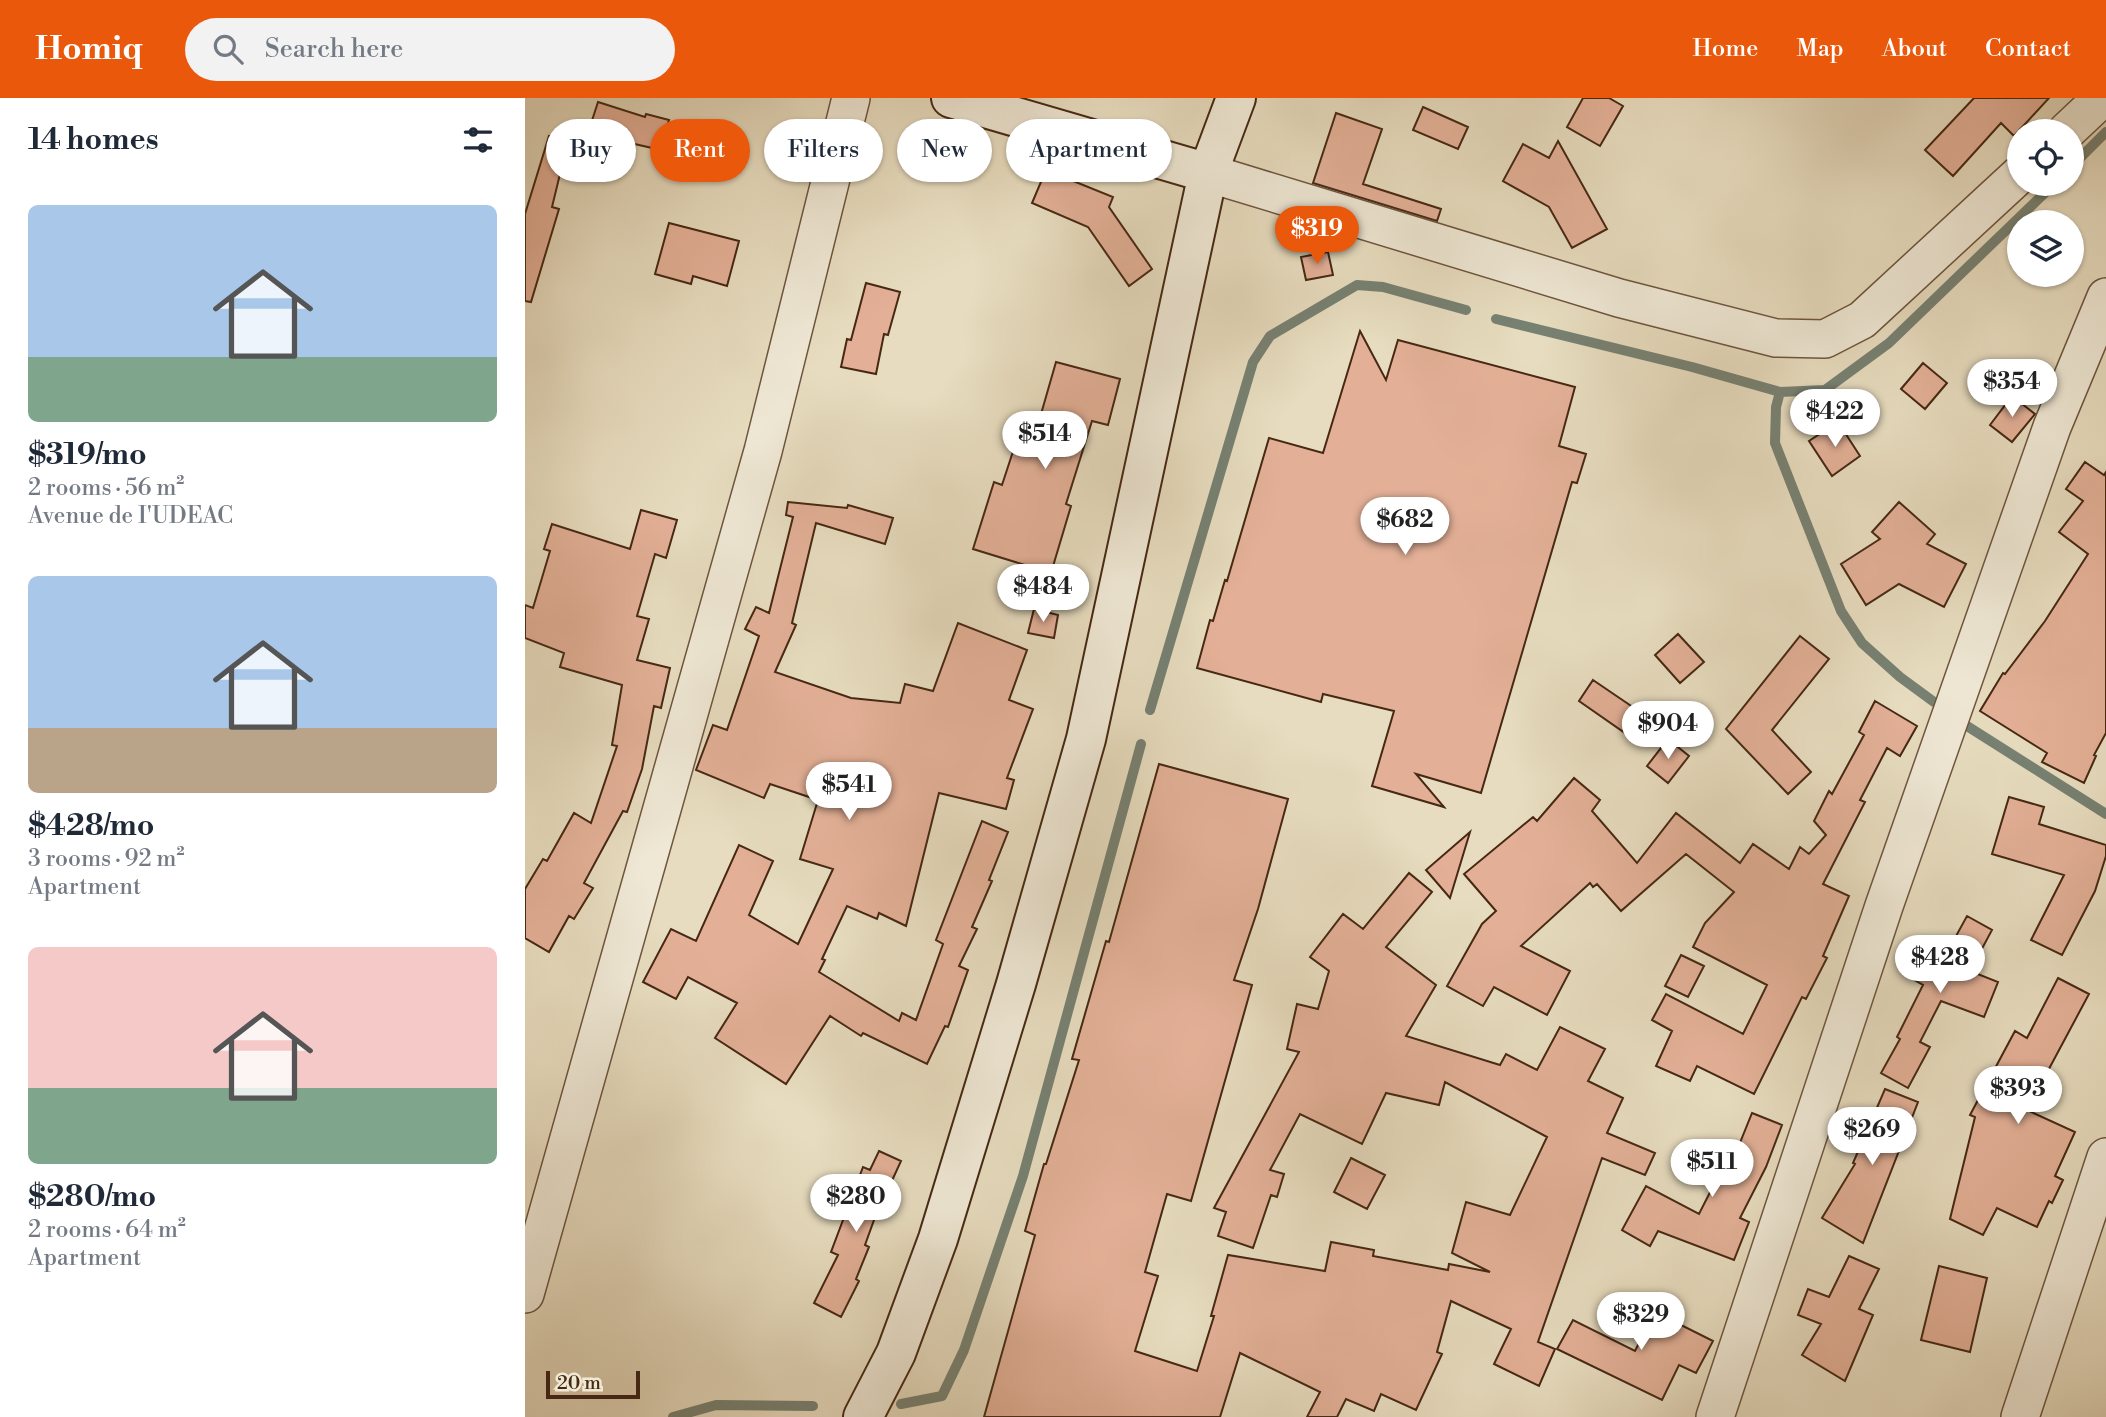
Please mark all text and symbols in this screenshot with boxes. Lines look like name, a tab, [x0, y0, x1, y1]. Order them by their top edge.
search box	[185, 18, 675, 81]
text: Homiq	[35, 29, 143, 70]
icon: search	[209, 30, 247, 68]
text: Search here	[265, 33, 403, 65]
text: Home	[1693, 34, 1758, 64]
text: Map	[1796, 34, 1844, 64]
text: About	[1882, 34, 1947, 64]
text: Contact	[1985, 34, 2071, 64]
chip: Buy	[546, 119, 636, 182]
chip: Rent	[650, 119, 750, 182]
chip: Filters	[764, 119, 883, 182]
chip: New	[897, 119, 992, 182]
chip: Apartment	[1006, 119, 1172, 182]
map controls	[2007, 119, 2084, 287]
button: locate	[2007, 119, 2084, 196]
text: 14 homes	[28, 121, 159, 159]
icon: filters	[459, 121, 497, 159]
pin: $319	[1276, 206, 1358, 266]
button: layers	[2007, 210, 2084, 287]
text: $319	[1291, 215, 1343, 243]
icon: home	[200, 251, 326, 377]
pin: $354	[1971, 360, 2053, 419]
text: $354	[1983, 368, 2041, 396]
pin: $422	[1794, 390, 1876, 449]
text: $422	[1806, 398, 1864, 426]
pin: $514	[1004, 412, 1086, 471]
text: $514	[1018, 420, 1072, 448]
text: $319/mo	[28, 436, 147, 474]
text: 2 rooms · 56 m²	[28, 474, 184, 502]
pin: $682	[1364, 498, 1446, 557]
text: Avenue de I'UDEAC	[28, 502, 233, 530]
text: $682	[1376, 506, 1434, 534]
pin: $484	[1002, 564, 1084, 624]
text: $484	[1013, 573, 1073, 601]
icon: home	[200, 622, 326, 748]
pin: $904	[1627, 702, 1709, 761]
text: $904	[1638, 710, 1698, 738]
pin: $541	[808, 762, 890, 822]
text: $541	[822, 771, 876, 799]
text: $428/mo	[28, 807, 154, 845]
text: 3 rooms · 92 m²	[28, 845, 184, 873]
text: Apartment	[28, 873, 141, 901]
pin: $428	[1899, 936, 1981, 995]
text: $428	[1911, 944, 1969, 972]
icon: home	[200, 993, 326, 1119]
pin: $393	[1977, 1066, 2059, 1126]
text: $393	[1990, 1075, 2046, 1103]
pin: $269	[1831, 1108, 1913, 1167]
text: $269	[1843, 1116, 1901, 1144]
pin: $511	[1671, 1140, 1753, 1199]
text: $511	[1687, 1148, 1737, 1176]
pin: $280	[815, 1174, 897, 1234]
text: $280/mo	[28, 1178, 156, 1216]
text: $280	[826, 1183, 886, 1211]
text: 2 rooms · 64 m²	[28, 1216, 186, 1244]
text: Apartment	[28, 1244, 141, 1272]
pin: $329	[1600, 1292, 1682, 1352]
text: $329	[1613, 1301, 1669, 1329]
scale bar	[546, 1368, 641, 1400]
text: 20 m	[557, 1371, 601, 1395]

